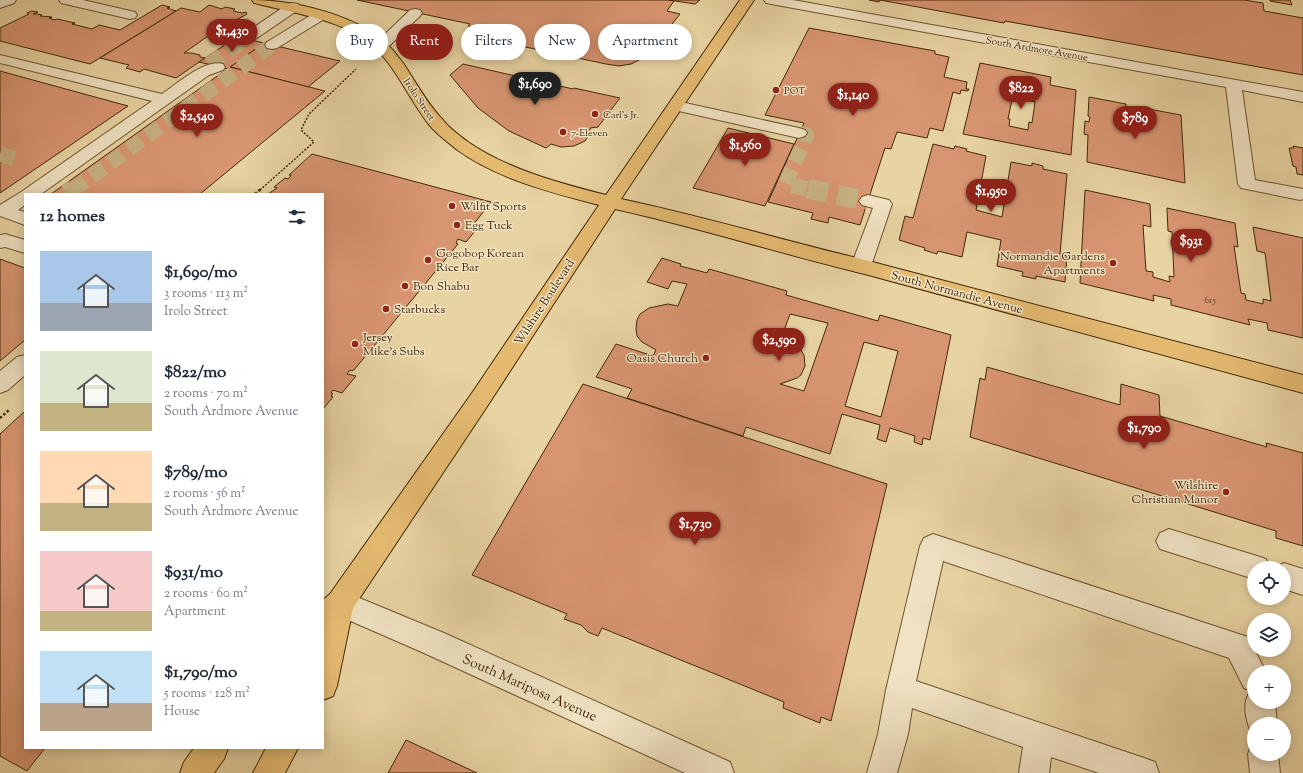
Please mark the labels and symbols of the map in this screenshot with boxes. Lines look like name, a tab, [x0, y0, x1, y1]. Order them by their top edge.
pin: $1,430	[199, 19, 265, 53]
street label: South Ardmore Avenue	[984, 33, 1089, 66]
pin: $1,690	[502, 72, 568, 106]
street label: Irolo Street	[399, 76, 439, 125]
pin: $822	[997, 76, 1045, 110]
pin: $1,140	[820, 83, 886, 117]
place label: POT	[784, 84, 805, 99]
marker: POT	[771, 85, 781, 95]
pin: $2,540	[164, 104, 230, 138]
pin: $789	[1111, 106, 1159, 140]
place label: Carl's Jr.	[603, 108, 639, 123]
marker: Carl's Jr.	[590, 109, 600, 119]
place label: 7-Eleven	[571, 126, 608, 141]
marker: 7-Eleven	[558, 127, 568, 137]
pin: $1,560	[712, 133, 778, 167]
pin: $1,950	[958, 179, 1024, 213]
place label: Wilfit Sports	[460, 198, 527, 216]
marker: Wilfit Sports	[447, 201, 457, 211]
place label: Egg Tuck	[465, 217, 513, 235]
marker: Egg Tuck	[452, 220, 462, 230]
pin: $931	[1167, 229, 1215, 263]
place label: Gogobop Korean Rice Bar	[436, 245, 524, 277]
place label: Normandie Gardens Apartments	[1000, 248, 1105, 280]
marker: Gogobop Korean Rice Bar	[423, 255, 433, 265]
street label: Wilshire Boulevard	[510, 256, 580, 349]
marker: Normandie Gardens Apartments	[1108, 258, 1118, 268]
street label: South Normandie Avenue	[889, 267, 1025, 319]
place label: Bon Shabu	[413, 278, 470, 296]
marker: Bon Shabu	[400, 281, 410, 291]
house number: 615	[1204, 293, 1216, 308]
place label: Starbucks	[394, 301, 445, 319]
marker: Starbucks	[381, 304, 391, 314]
pin: $2,590	[746, 328, 812, 362]
place label: Jersey Mike's Subs	[362, 329, 425, 361]
marker: Jersey Mike's Subs	[350, 339, 360, 349]
place label: Oasis Church	[626, 350, 698, 368]
marker: Oasis Church	[701, 353, 711, 363]
pin: $1,790	[1111, 416, 1177, 450]
place label: Wilshire Christian Manor	[1131, 477, 1218, 509]
marker: Wilshire Christian Manor	[1221, 487, 1231, 497]
pin: $1,730	[662, 512, 728, 546]
street label: South Mariposa Avenue	[459, 650, 600, 728]

